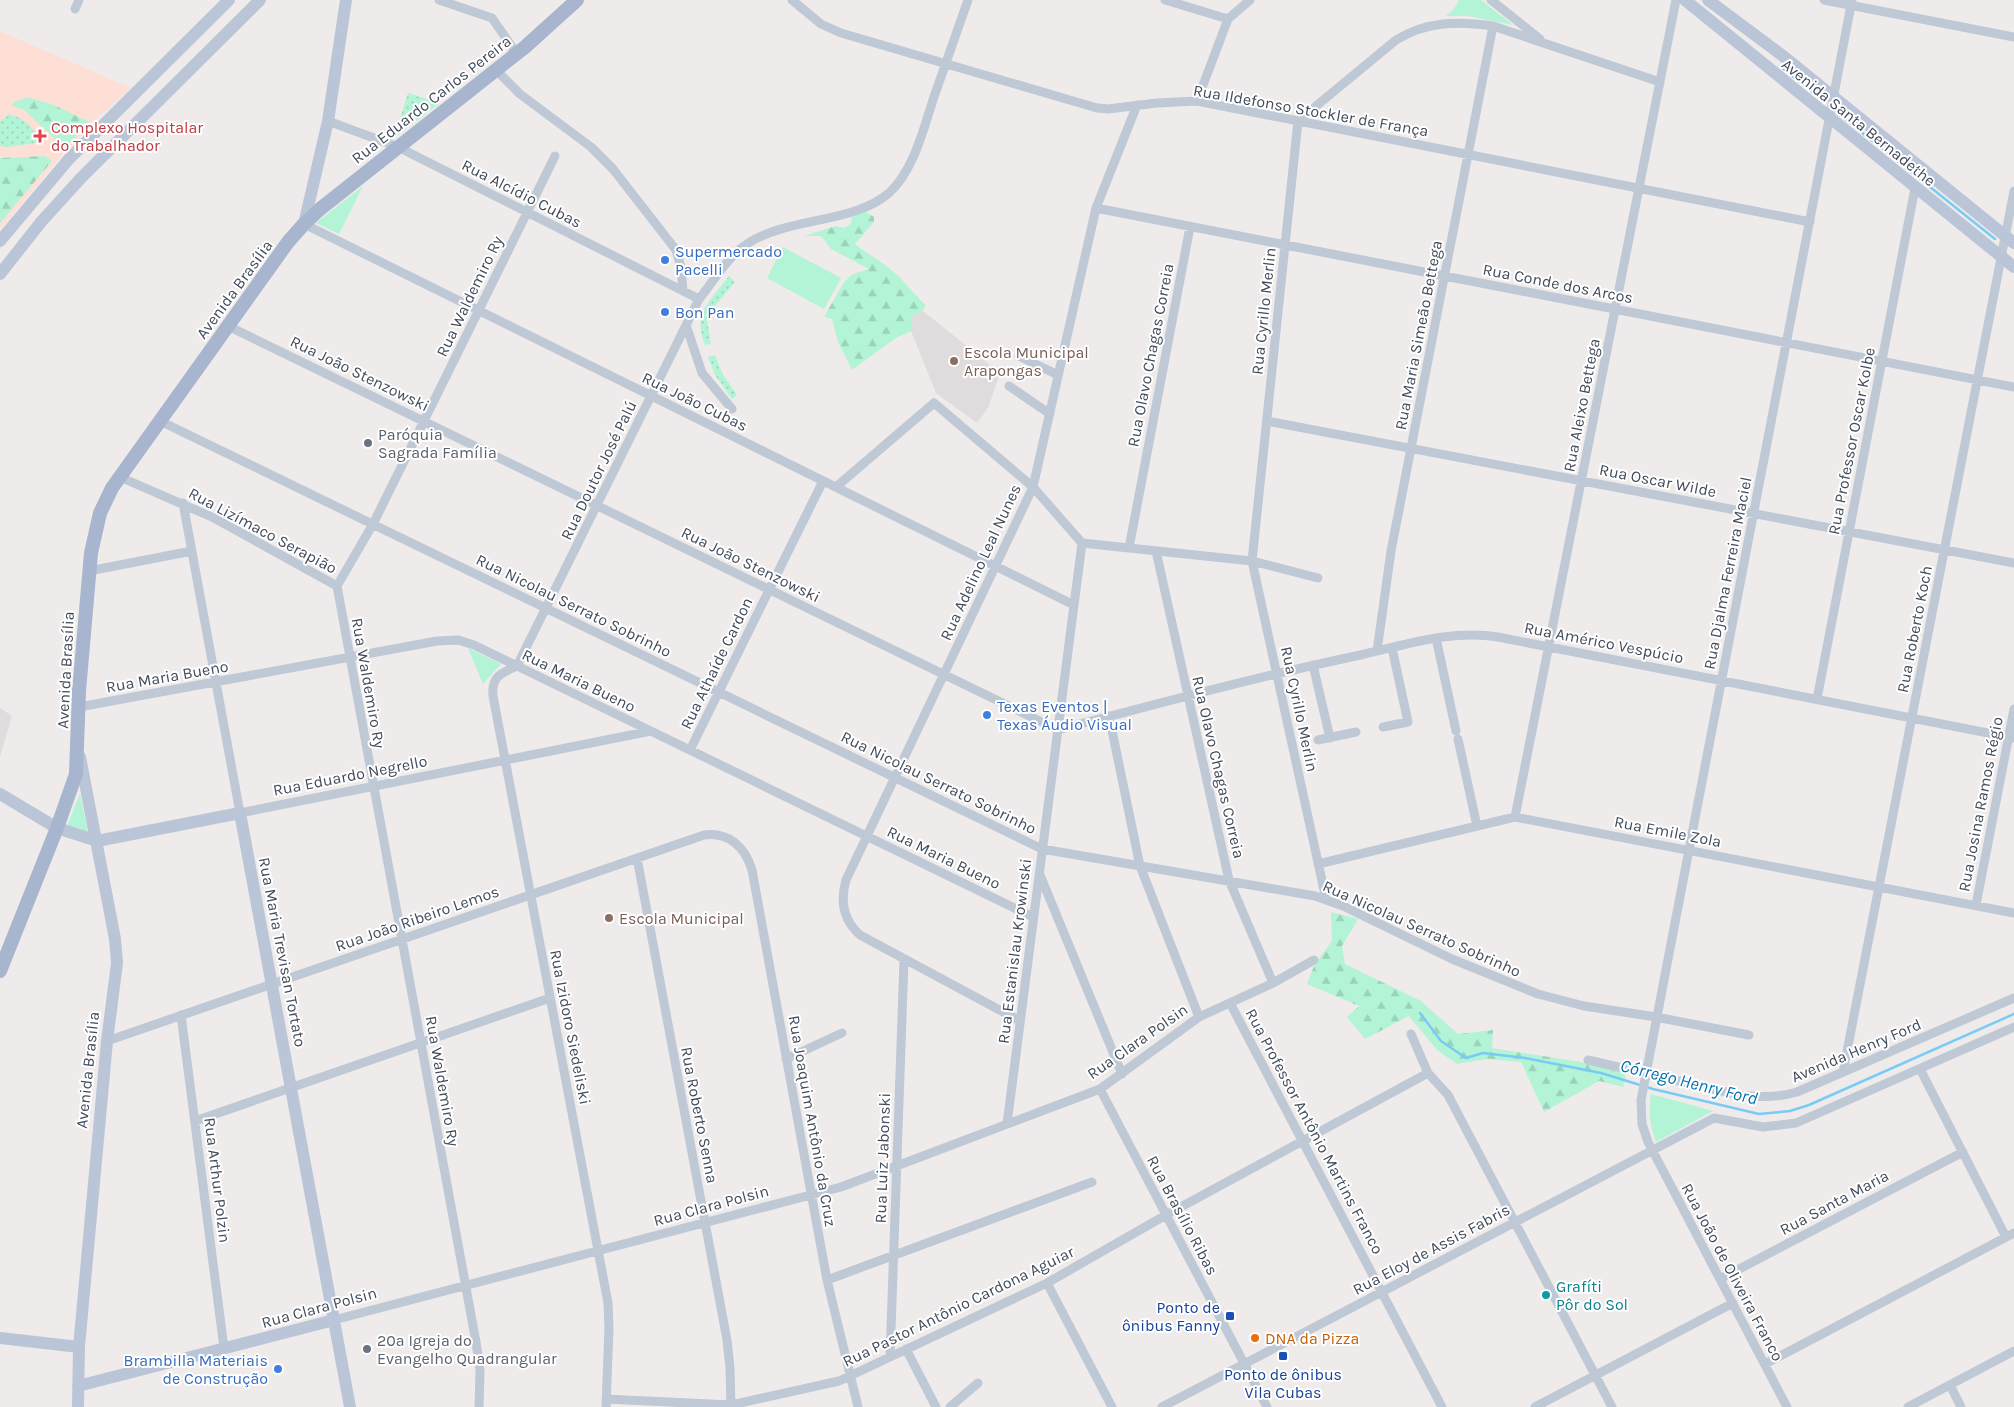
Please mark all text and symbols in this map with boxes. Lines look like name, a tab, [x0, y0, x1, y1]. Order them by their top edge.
street label: Rua Eduardo Carlos Pereira	[348, 31, 515, 168]
street label: Avenida Santa Bernadethe	[1778, 54, 1939, 190]
street label: Rua Ildefonso Stockler de França	[1192, 80, 1430, 141]
place label: Complexo Hospitalar do Trabalhador	[51, 118, 203, 155]
marker: Complexo Hospitalar do Trabalhador	[33, 129, 47, 143]
street label: Rua Alcídio Cubas	[459, 155, 585, 232]
street label: Rua Waldemiro Ry	[432, 232, 507, 360]
street label: Avenida Brasília	[192, 236, 277, 342]
street label: Rua Maria Simeão Bettega	[1391, 239, 1446, 432]
place label: Supermercado Pacelli	[675, 242, 782, 279]
street label: Rua Cyrillo Merlin	[1247, 246, 1280, 376]
marker: Supermercado Pacelli	[659, 254, 671, 266]
street label: Rua Conde dos Arcos	[1481, 260, 1635, 307]
street label: Rua Olavo Chagas Correia	[1123, 262, 1178, 448]
place label: Bon Pan	[675, 303, 734, 322]
marker: Bon Pan	[659, 306, 671, 318]
street label: Rua João Stenzowski	[287, 332, 432, 415]
street label: Rua Aleixo Bettega	[1559, 337, 1604, 474]
place label: Escola Municipal Arapongas	[964, 343, 1089, 380]
street label: Rua Professor Oscar Kolbe	[1824, 346, 1879, 536]
marker: Escola Municipal Arapongas	[948, 355, 960, 367]
street label: Rua João Cubas	[639, 368, 751, 435]
street label: Rua Doutor José Palú	[556, 397, 640, 543]
place label: Paróquia Sagrada Família	[378, 425, 497, 462]
marker: Paróquia Sagrada Família	[362, 437, 374, 449]
street label: Rua Oscar Wilde	[1598, 460, 1718, 501]
street label: Rua Djalma Ferreira Maciel	[1699, 475, 1755, 671]
street label: Rua Adelino Leal Nunes	[936, 481, 1025, 643]
street label: Rua Lizímaco Serapião	[185, 483, 340, 578]
street label: Rua João Stenzowski	[678, 523, 823, 606]
street label: Rua Nicolau Serrato Sobrinho	[473, 550, 675, 661]
street label: Rua Roberto Koch	[1893, 564, 1936, 694]
street label: Rua Athaíde Cardon	[676, 594, 757, 732]
street label: Avenida Brasília	[53, 611, 78, 729]
street label: Rua Waldemiro Ry	[348, 616, 389, 750]
street label: Rua Américo Vespúcio	[1523, 618, 1685, 667]
street label: Rua Maria Bueno	[519, 645, 639, 716]
street label: Rua Cyrillo Merlin	[1277, 645, 1322, 774]
street label: Rua Maria Bueno	[104, 656, 230, 697]
street label: Rua Olavo Chagas Correia	[1188, 674, 1249, 860]
place label: Texas Eventos | Texas Áudio Visual	[997, 697, 1132, 734]
marker: Texas Eventos | Texas Áudio Visual	[981, 709, 993, 721]
street label: Rua Josina Ramos Régio	[1954, 715, 2007, 893]
street label: Rua Nicolau Serrato Sobrinho	[838, 727, 1040, 838]
street label: Rua Eduardo Negrello	[271, 751, 429, 800]
street label: Rua Emile Zola	[1613, 812, 1723, 851]
street label: Rua Maria Bueno	[884, 822, 1004, 893]
street label: Rua Maria Trevisan Tortato	[255, 856, 310, 1049]
street label: Rua Estanislau Krowinski	[994, 857, 1035, 1045]
street label: Rua Nicolau Serrato Sobrinho	[1320, 876, 1524, 981]
street label: Rua João Ribeiro Lemos	[333, 882, 501, 955]
place label: Escola Municipal	[619, 909, 744, 928]
marker: Escola Municipal	[603, 912, 615, 924]
street label: Rua Izidoro Siedeliski	[546, 948, 595, 1106]
street label: Rua Clara Polsin	[1083, 1000, 1191, 1083]
street label: Rua Professor Antônio Martins Franco	[1242, 1005, 1388, 1257]
street label: Avenida Brasília	[72, 1011, 103, 1129]
street label: Rua Waldemiro Ry	[422, 1014, 463, 1148]
street label: Rua Joaquim Antônio da Cruz	[785, 1014, 840, 1228]
street label: Avenida Henry Ford	[1788, 1015, 1924, 1086]
street label: Rua Roberto Senna	[677, 1045, 722, 1185]
water label: Córrego Henry Ford	[1618, 1054, 1760, 1110]
street label: Rua Luiz Jabonski	[871, 1092, 894, 1224]
street label: Rua Arthur Polzin	[200, 1116, 235, 1244]
street label: Rua Brasílio Ribas	[1143, 1152, 1222, 1278]
street label: Rua Santa Maria	[1777, 1166, 1892, 1239]
street label: Rua João de Oliveira Franco	[1678, 1180, 1788, 1364]
street label: Rua Clara Polsin	[651, 1181, 771, 1230]
street label: Rua Eloy de Assis Fabris	[1349, 1200, 1513, 1299]
street label: Rua Pastor Antônio Cardona Aguiar	[839, 1242, 1077, 1371]
place label: Grafíti Pôr do Sol	[1556, 1277, 1628, 1314]
street label: Rua Clara Polsin	[259, 1283, 379, 1332]
marker: Grafíti Pôr do Sol	[1540, 1289, 1552, 1301]
place label: Ponto de ônibus Fanny	[1122, 1298, 1221, 1335]
marker: Ponto de ônibus Fanny	[1224, 1310, 1236, 1322]
place label: DNA da Pizza	[1265, 1329, 1359, 1348]
place label: 20ª Igreja do Evangelho Quadrangular	[377, 1331, 557, 1368]
marker: DNA da Pizza	[1249, 1332, 1261, 1344]
marker: 20ª Igreja do Evangelho Quadrangular	[361, 1343, 373, 1355]
marker: Ponto de ônibus Vila Cubas	[1277, 1350, 1289, 1362]
place label: Brambilla Materiais de Construção	[124, 1351, 268, 1388]
marker: Brambilla Materiais de Construção	[272, 1363, 284, 1375]
place label: Ponto de ônibus Vila Cubas	[1224, 1365, 1342, 1402]

